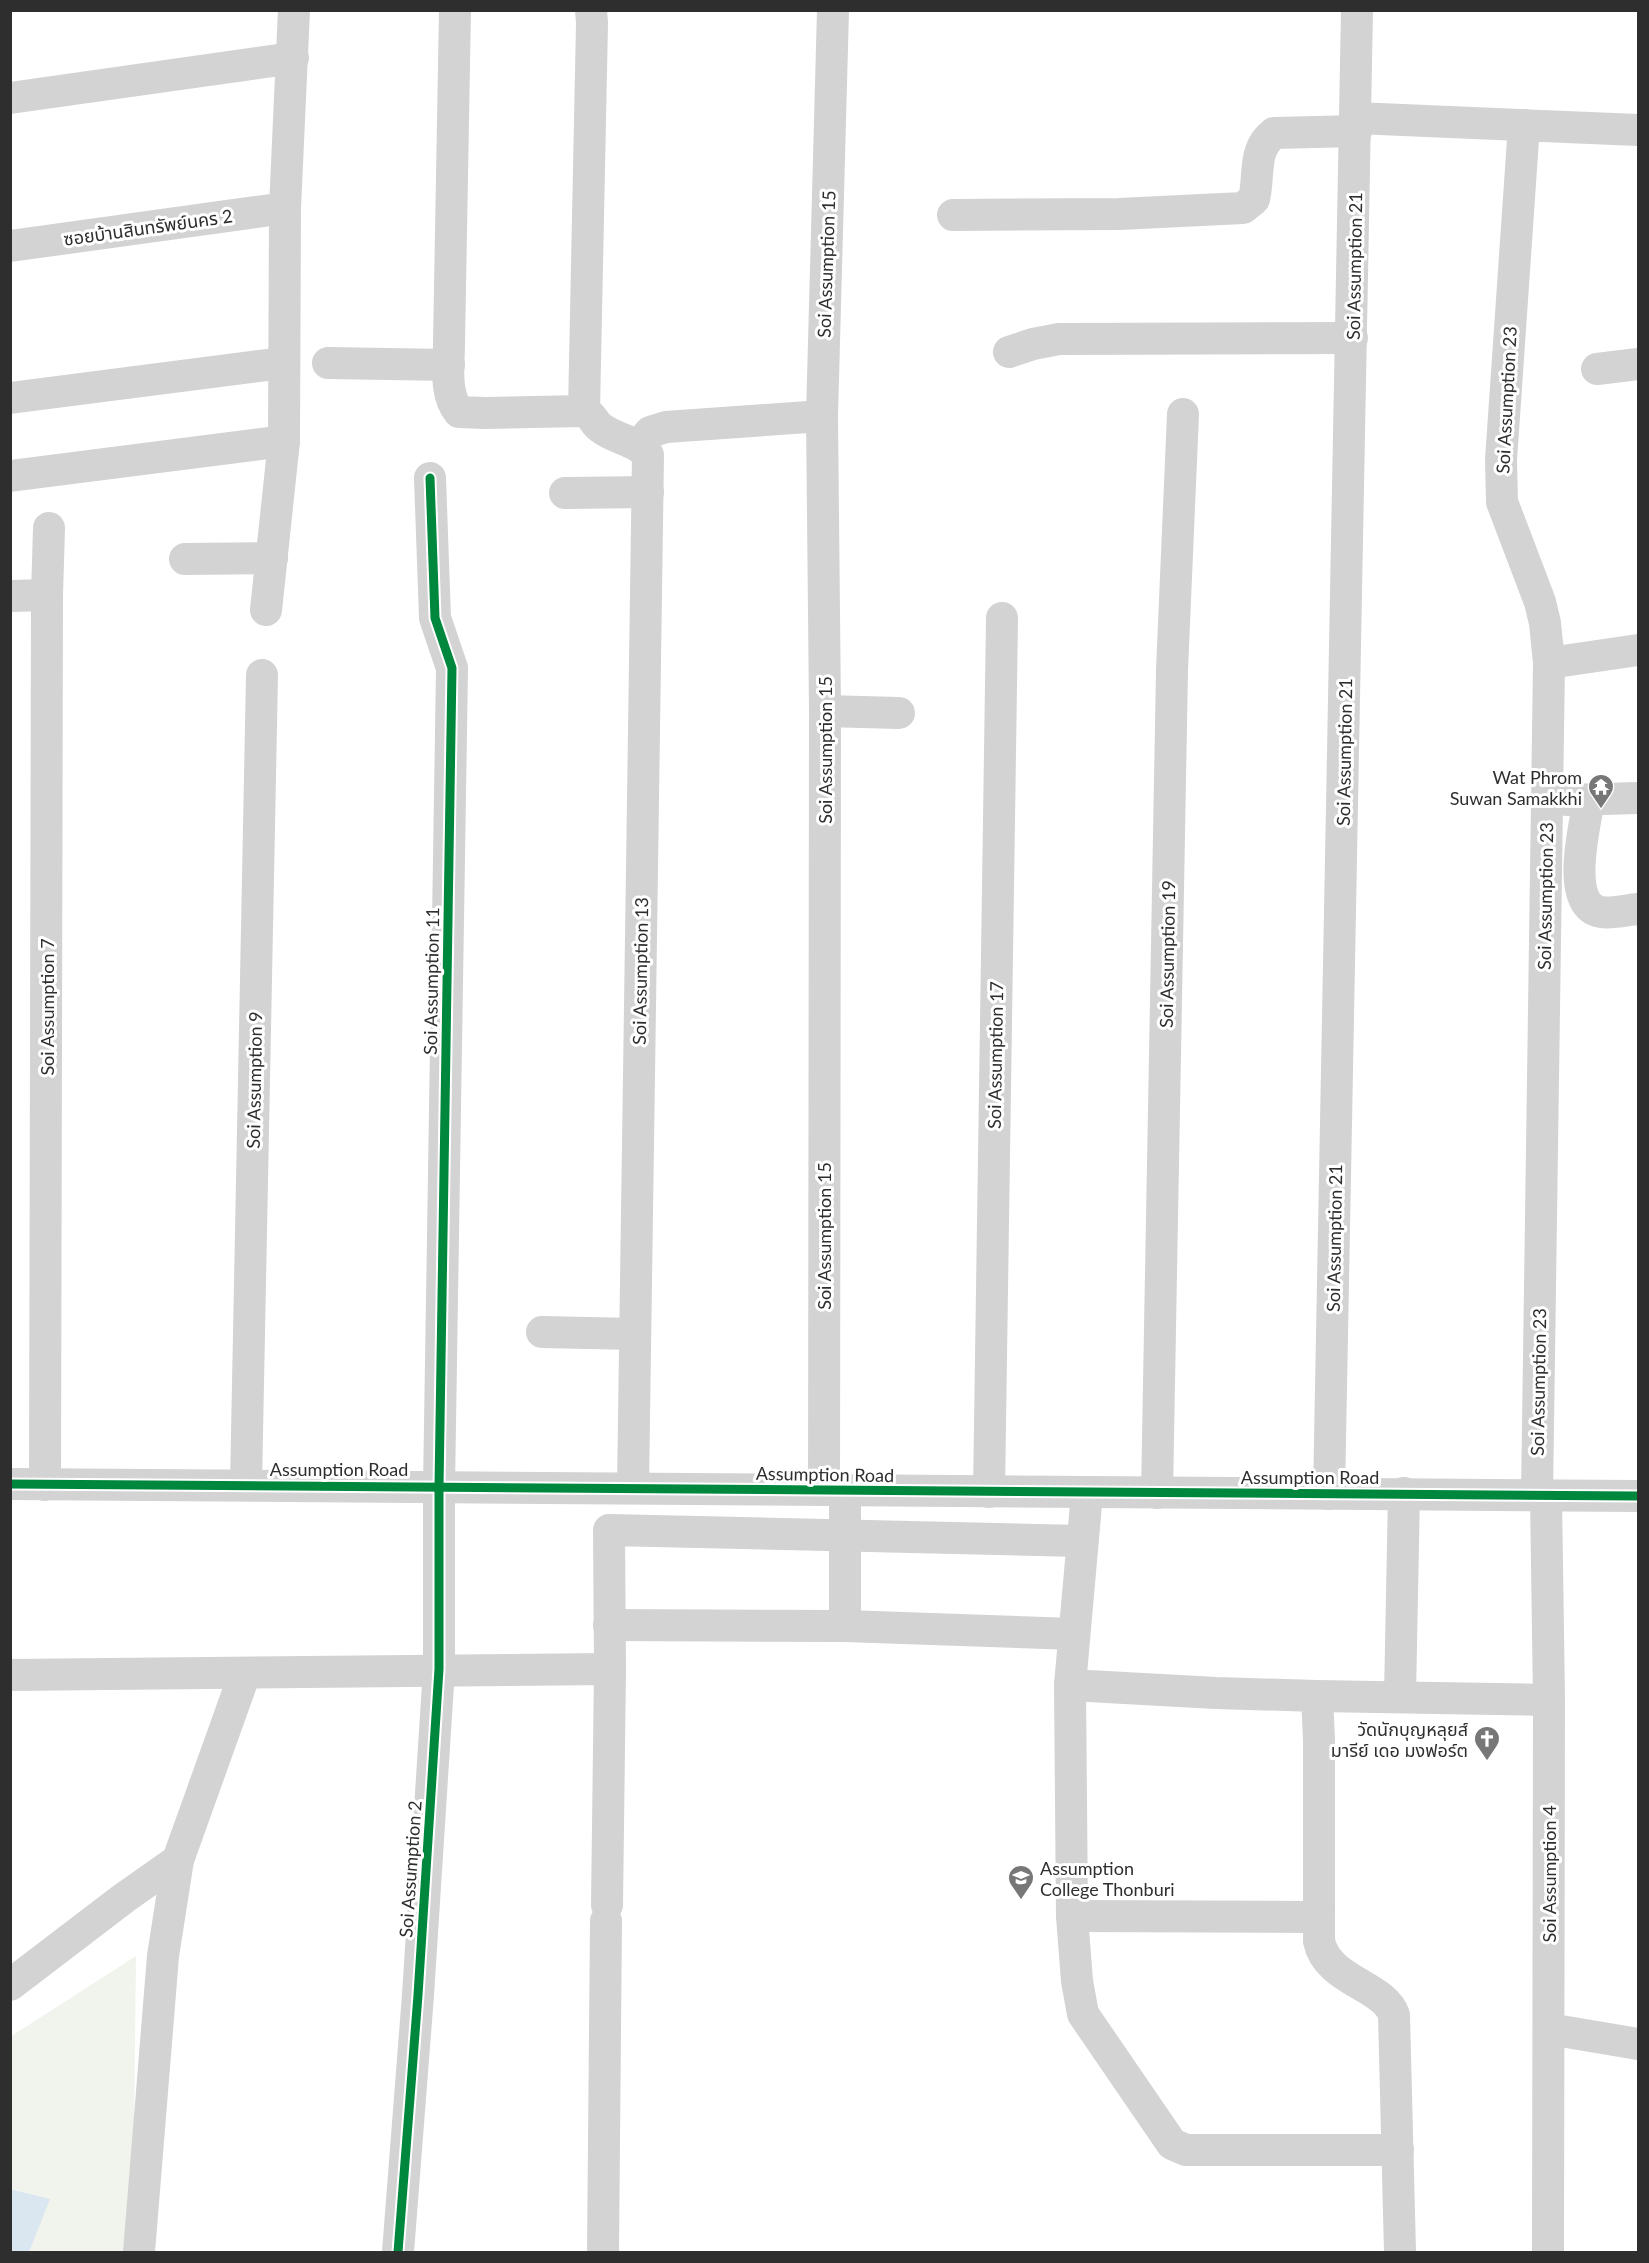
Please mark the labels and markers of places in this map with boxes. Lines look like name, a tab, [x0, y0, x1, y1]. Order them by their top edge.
place label: Wat Phrom Suwan Samakkhi	[1450, 766, 1582, 809]
temple icon: Wat Phrom Suwan Samakkhi	[1586, 772, 1616, 810]
place label: วัดนักบุญหลุยส์ มารีย์ เดอ มงฟอร์ต	[1331, 1718, 1468, 1761]
church icon: วัดนักบุญหลุยส์ มารีย์ เดอ มงฟอร์ต	[1472, 1724, 1502, 1762]
place label: Assumption College Thonburi	[1040, 1857, 1175, 1900]
school or university icon: Assumption College Thonburi	[1006, 1863, 1036, 1901]

